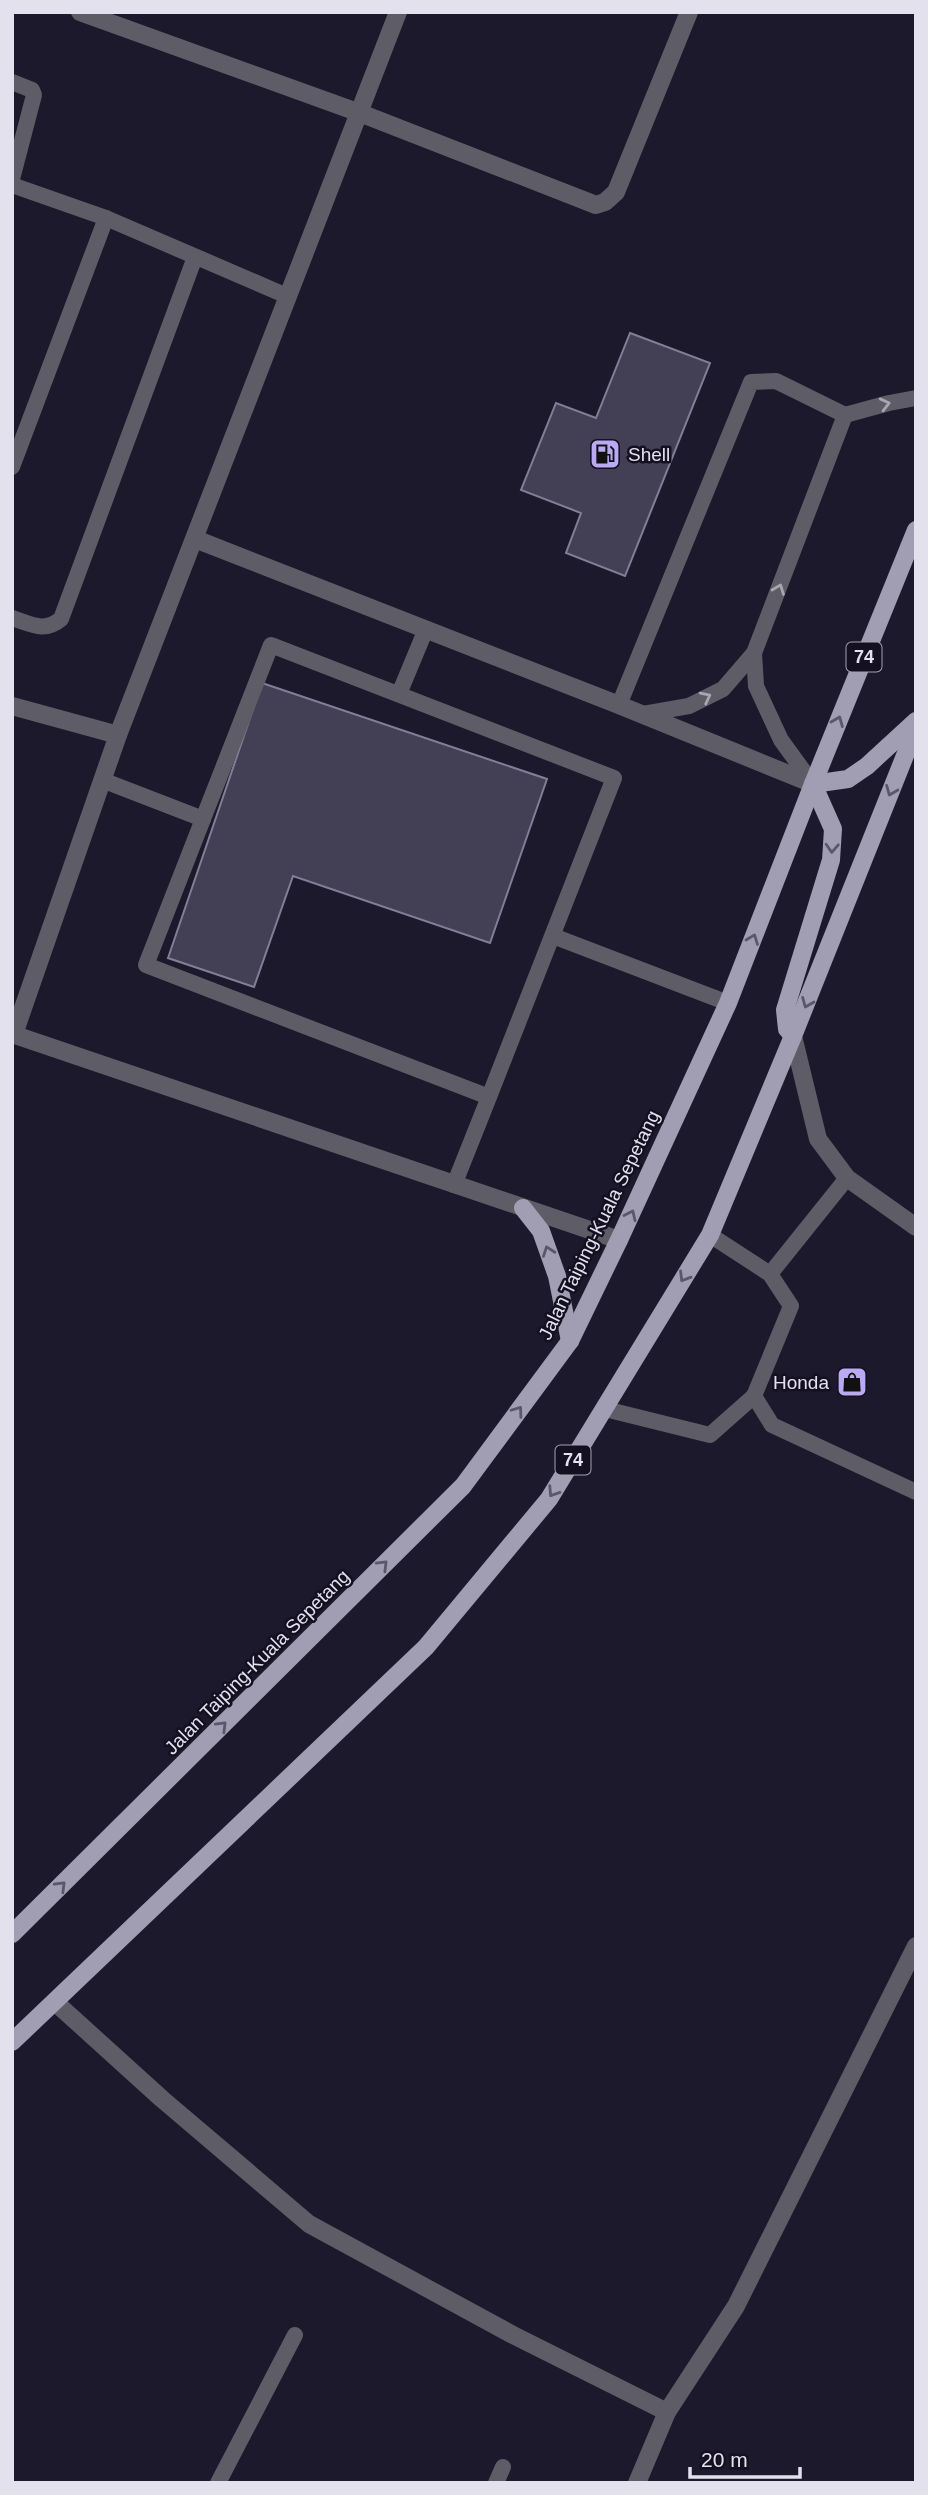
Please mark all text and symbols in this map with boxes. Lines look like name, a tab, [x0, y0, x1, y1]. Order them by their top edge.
one-way arrow	[879, 398, 891, 412]
fuel station icon: Shell	[588, 437, 622, 471]
place label: Shell	[628, 444, 670, 465]
one-way arrow	[770, 583, 784, 595]
road number: 74	[846, 642, 882, 672]
one-way arrow	[699, 692, 711, 706]
one-way arrow	[830, 716, 844, 728]
one-way arrow	[885, 785, 899, 797]
one-way arrow	[824, 843, 839, 854]
one-way arrow	[744, 934, 758, 946]
one-way arrow	[801, 996, 815, 1008]
street label: Jalan Taiping-Kuala Sepetang	[534, 1107, 664, 1343]
one-way arrow	[623, 1209, 637, 1222]
one-way arrow	[542, 1245, 556, 1257]
one-way arrow	[680, 1270, 693, 1283]
shop icon: Honda	[835, 1365, 869, 1399]
place label: Honda	[773, 1372, 829, 1393]
one-way arrow	[510, 1406, 522, 1419]
road number: 74	[556, 1446, 590, 1475]
one-way arrow	[548, 1484, 561, 1497]
one-way arrow	[375, 1561, 388, 1574]
street label: Jalan Taiping-Kuala Sepetang	[160, 1565, 354, 1759]
one-way arrow	[214, 1721, 227, 1734]
one-way arrow	[52, 1881, 65, 1894]
scale bar	[690, 2436, 800, 2480]
text: 20 m	[701, 2448, 748, 2471]

